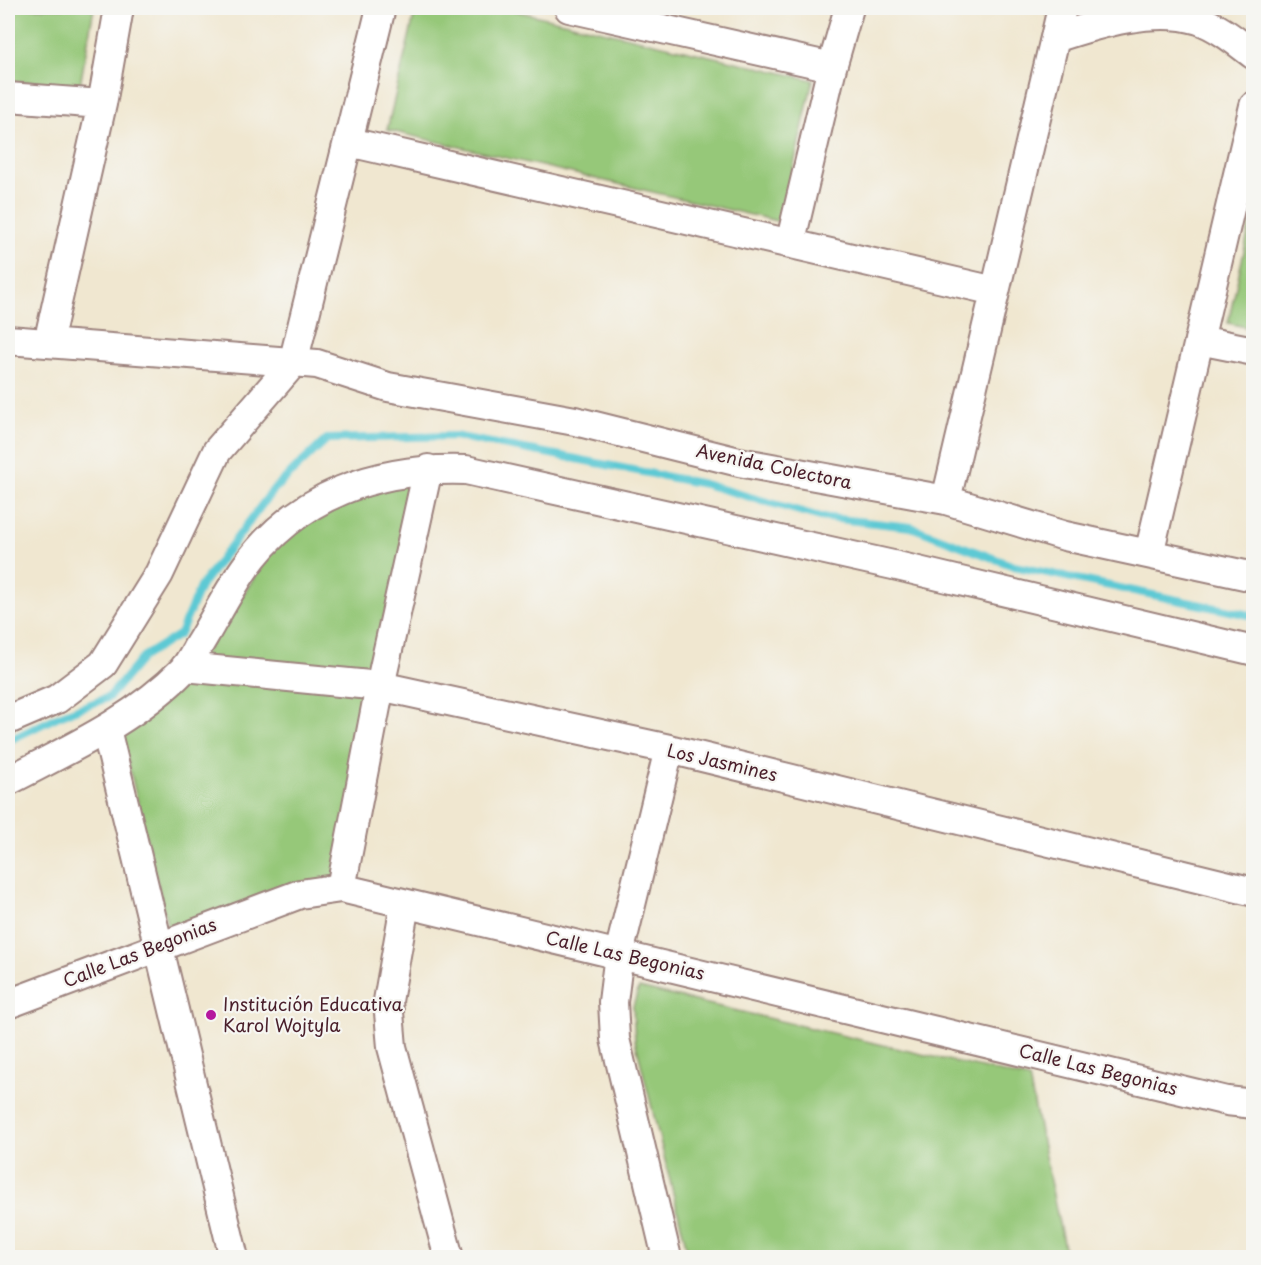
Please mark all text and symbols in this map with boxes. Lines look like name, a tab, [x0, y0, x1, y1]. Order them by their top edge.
street label: Avenida Colectora	[694, 436, 855, 495]
street label: Los Jasmines	[665, 736, 780, 787]
street label: Calle Las Begonias	[59, 910, 220, 993]
street label: Calle Las Begonias	[543, 923, 708, 986]
place label: Institución Educativa Karol Wojtyla	[223, 990, 403, 1038]
marker: Institución Educativa Karol Wojtyla	[204, 1008, 218, 1022]
street label: Calle Las Begonias	[1016, 1036, 1180, 1101]

